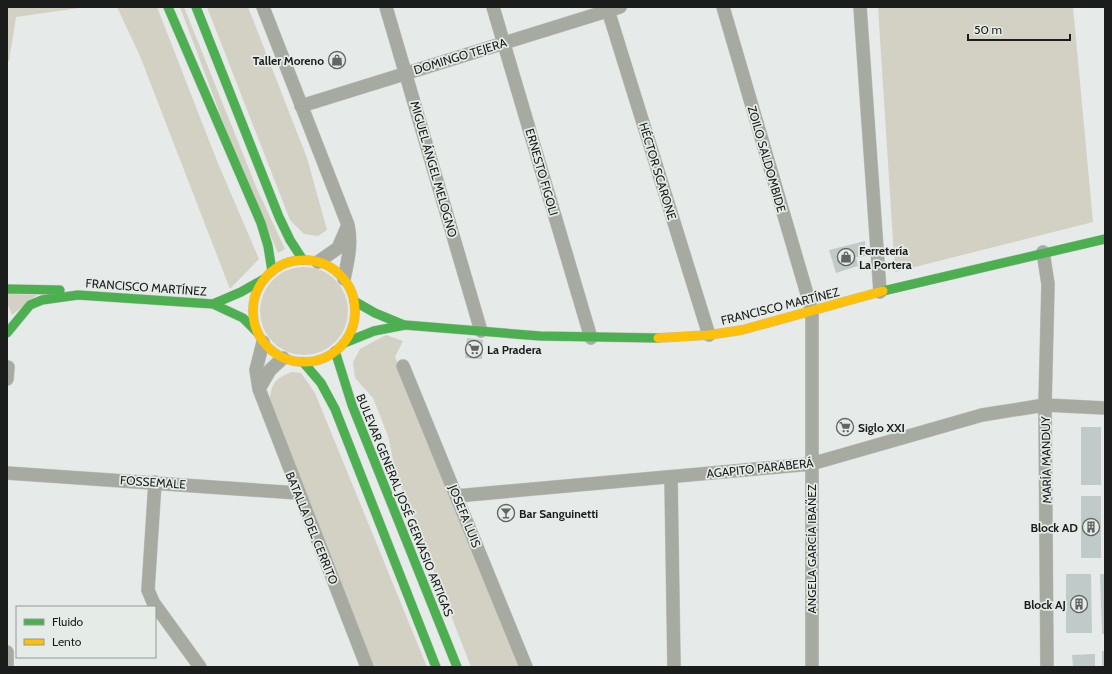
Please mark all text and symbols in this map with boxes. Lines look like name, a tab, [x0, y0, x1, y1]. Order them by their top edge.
scale bar	[968, 16, 1070, 42]
text: 50 m	[974, 22, 1002, 37]
street label: DOMINGO TEJERA	[412, 35, 509, 77]
shop icon: Taller Moreno	[327, 50, 347, 70]
place label: Taller Moreno	[253, 53, 324, 68]
street label: MIGUEL ÁNGEL MELOGNO	[407, 99, 461, 239]
street label: ZOILO SALDOMBIDE	[745, 104, 789, 214]
street label: HÉCTOR SCARONE	[636, 120, 680, 222]
street label: ERNESTO FIGOLI	[522, 127, 562, 217]
place label: Ferretería La Portera	[859, 243, 912, 272]
shop icon: Ferretería La Portera	[836, 247, 856, 267]
street label: FRANCISCO MARTÍNEZ	[85, 275, 207, 299]
street label: FRANCISCO MARTÍNEZ	[719, 284, 841, 328]
supermarket icon: La Pradera	[464, 339, 484, 359]
place label: La Pradera	[487, 342, 542, 357]
street label: BULEVAR GENERAL JOSÉ GERVASIO ARTIGAS	[353, 391, 457, 619]
street label: MARÍA MANDUY	[1038, 416, 1054, 504]
supermarket icon: Siglo XXI	[835, 417, 855, 437]
place label: Siglo XXI	[858, 420, 905, 435]
street label: AGAPITO PARABERÁ	[706, 455, 815, 481]
street label: BATALLA DEL CERRITO	[283, 469, 341, 587]
street label: FOSSEMALE	[120, 472, 187, 492]
street label: JOSEFA LUIS	[445, 482, 484, 550]
street label: ANGELA GARCÍA IBAÑEZ	[804, 484, 819, 614]
bar icon: Bar Sanguinetti	[496, 503, 516, 523]
place label: Bar Sanguinetti	[519, 506, 598, 521]
building icon: Block AD	[1081, 517, 1101, 537]
place label: Block AD	[1031, 520, 1078, 535]
building icon: Block AJ	[1069, 594, 1089, 614]
place label: Block AJ	[1024, 597, 1066, 612]
legend	[16, 606, 156, 658]
text: Fluido	[52, 614, 84, 629]
text: Lento	[52, 634, 82, 649]

